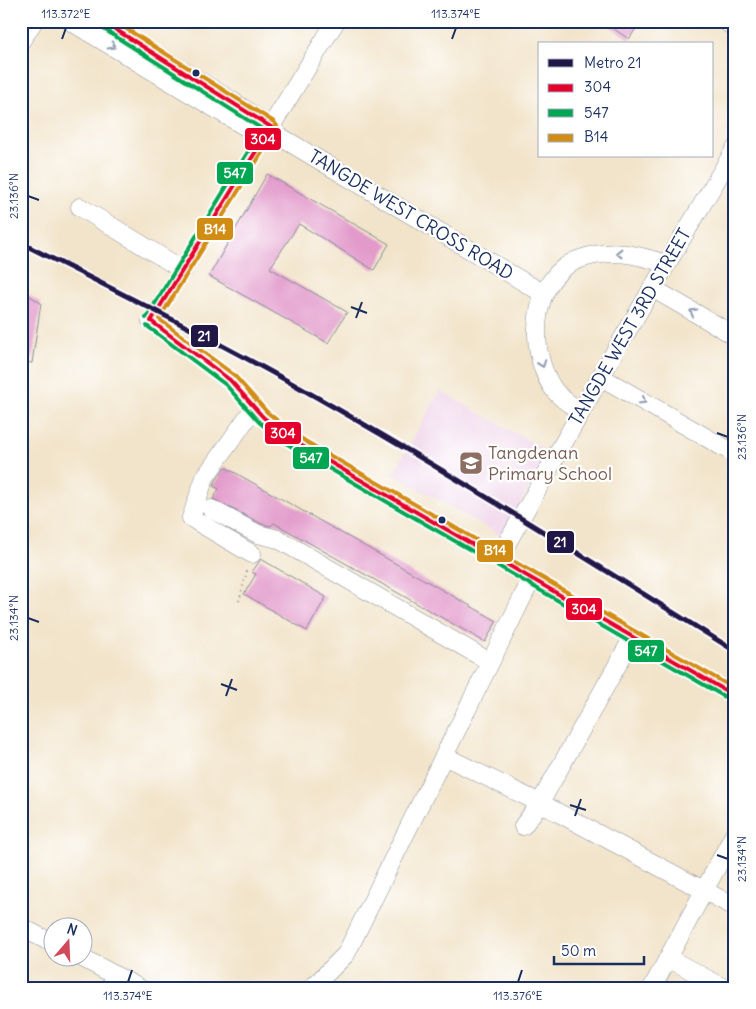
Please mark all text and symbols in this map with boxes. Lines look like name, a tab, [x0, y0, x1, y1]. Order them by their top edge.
text: 113.372°E	[41, 6, 91, 21]
text: 113.374°E	[431, 6, 481, 21]
one-way arrow	[106, 40, 115, 50]
legend	[538, 42, 714, 158]
text: Metro 21	[584, 53, 641, 72]
unlabelled marker	[191, 68, 201, 78]
text: 304	[584, 77, 611, 96]
text: 547	[584, 103, 609, 122]
line badge: 304	[244, 127, 282, 151]
text: B14	[584, 127, 609, 146]
text: 304	[250, 130, 276, 148]
street label: TANGDE WEST CROSS ROAD	[305, 144, 518, 285]
line badge: 547	[216, 161, 254, 185]
text: 547	[224, 164, 247, 182]
text: 23.136°N	[6, 173, 21, 219]
line badge: B14	[196, 217, 234, 241]
text: B14	[204, 220, 226, 238]
street label: TANGDE WEST 3RD STREET	[564, 224, 695, 429]
one-way arrow	[614, 248, 622, 258]
one-way arrow	[690, 309, 699, 319]
line badge: 21	[190, 324, 219, 348]
text: 21	[197, 327, 211, 345]
one-way arrow	[536, 360, 546, 368]
one-way arrow	[637, 395, 646, 405]
text: 23.136°N	[734, 414, 749, 460]
line badge: 304	[264, 421, 302, 445]
text: 304	[270, 424, 296, 442]
place label: Tangdenan Primary School	[488, 441, 612, 485]
line badge: 547	[292, 446, 330, 470]
text: 547	[300, 449, 323, 467]
school or university icon: Tangdenan Primary School	[458, 450, 484, 476]
unlabelled marker	[437, 515, 447, 525]
line badge: 21	[546, 530, 575, 554]
text: 21	[553, 533, 567, 551]
line badge: B14	[476, 539, 514, 563]
text: B14	[484, 541, 506, 559]
text: 23.134°N	[6, 595, 21, 641]
line badge: 304	[565, 597, 603, 621]
text: 304	[571, 600, 597, 618]
line badge: 547	[627, 639, 665, 663]
text: 547	[635, 642, 658, 660]
text: 23.134°N	[734, 836, 749, 882]
north arrow	[42, 916, 92, 966]
text: N	[65, 920, 80, 940]
scale bar	[554, 934, 644, 966]
text: 50 m	[561, 941, 596, 960]
text: 113.374°E	[103, 988, 153, 1003]
text: 113.376°E	[493, 988, 543, 1003]

